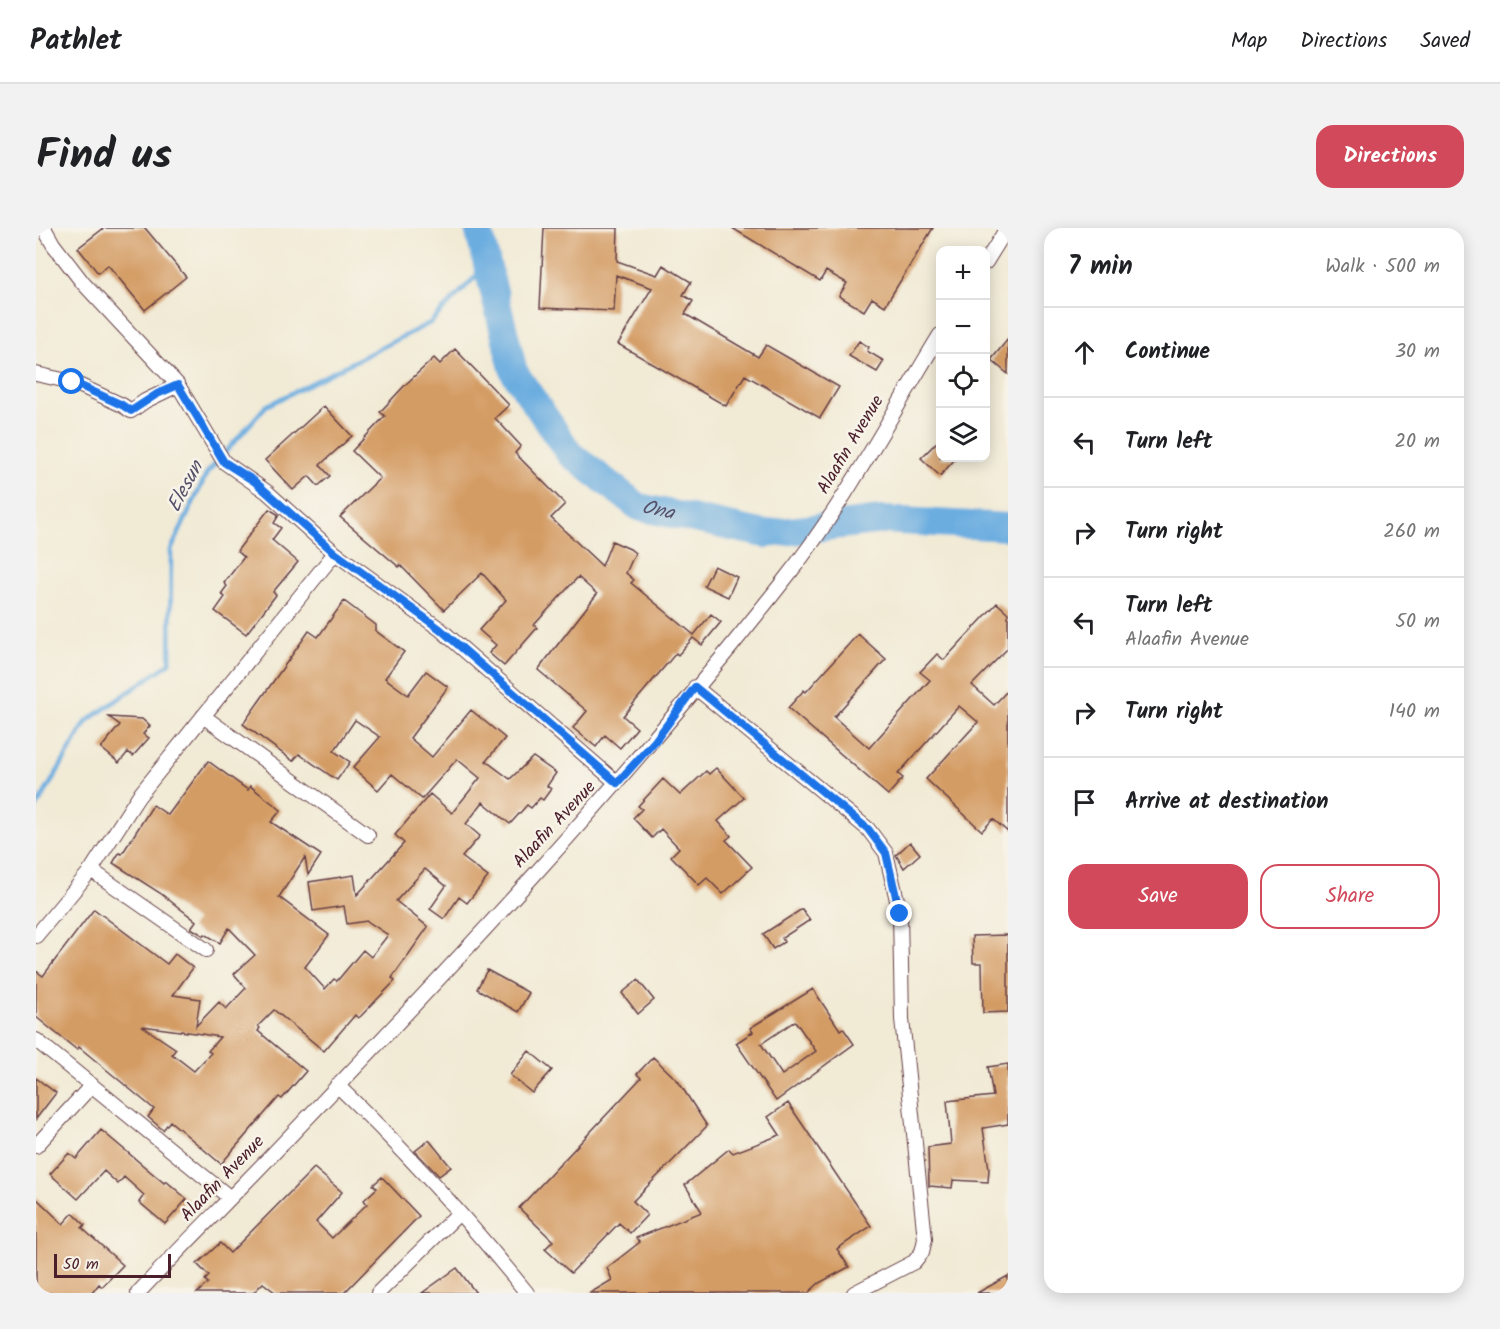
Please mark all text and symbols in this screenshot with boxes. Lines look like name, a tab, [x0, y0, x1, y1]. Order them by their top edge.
text: Pathlet	[30, 19, 122, 64]
text: Map	[1231, 25, 1267, 58]
text: Directions	[1300, 25, 1387, 58]
text: Saved	[1420, 25, 1470, 58]
text: Find us	[36, 123, 172, 190]
button: Directions	[1316, 125, 1464, 188]
map controls	[936, 246, 990, 462]
button: +	[936, 246, 990, 300]
text: 7 min	[1068, 246, 1133, 288]
text: Walk · 500 m	[1325, 251, 1440, 283]
button: −	[936, 300, 990, 354]
text: Continue	[1125, 335, 1210, 370]
icon: ahead	[1068, 336, 1101, 369]
text: 30 m	[1395, 336, 1440, 368]
button: locate	[936, 354, 990, 408]
route start	[58, 368, 84, 394]
street label: Alaafin Avenue	[810, 390, 892, 500]
button: layers	[936, 408, 990, 462]
text: Turn left	[1125, 425, 1212, 460]
icon: left	[1068, 426, 1101, 459]
text: 20 m	[1394, 426, 1440, 458]
water label: Elesun	[159, 454, 214, 519]
water label: Ona	[639, 492, 679, 530]
text: Turn right	[1125, 515, 1223, 550]
icon: right	[1068, 516, 1101, 549]
text: 260 m	[1383, 516, 1440, 548]
text: Turn left	[1125, 589, 1212, 624]
icon: left	[1068, 606, 1101, 639]
text: 50 m	[1395, 606, 1440, 638]
text: Alaafin Avenue	[1125, 624, 1249, 656]
text: Turn right	[1125, 695, 1223, 730]
icon: right	[1068, 696, 1101, 729]
text: 140 m	[1389, 696, 1440, 728]
street label: Alaafin Avenue	[506, 774, 604, 876]
text: Arrive at destination	[1125, 785, 1328, 820]
icon: arrive	[1068, 786, 1101, 819]
button: Save	[1068, 864, 1248, 929]
button: Share	[1260, 864, 1440, 929]
route end	[886, 900, 912, 926]
street label: Alaafin Avenue	[174, 1129, 272, 1229]
scale bar	[54, 1251, 171, 1278]
text: 50 m	[63, 1252, 99, 1277]

